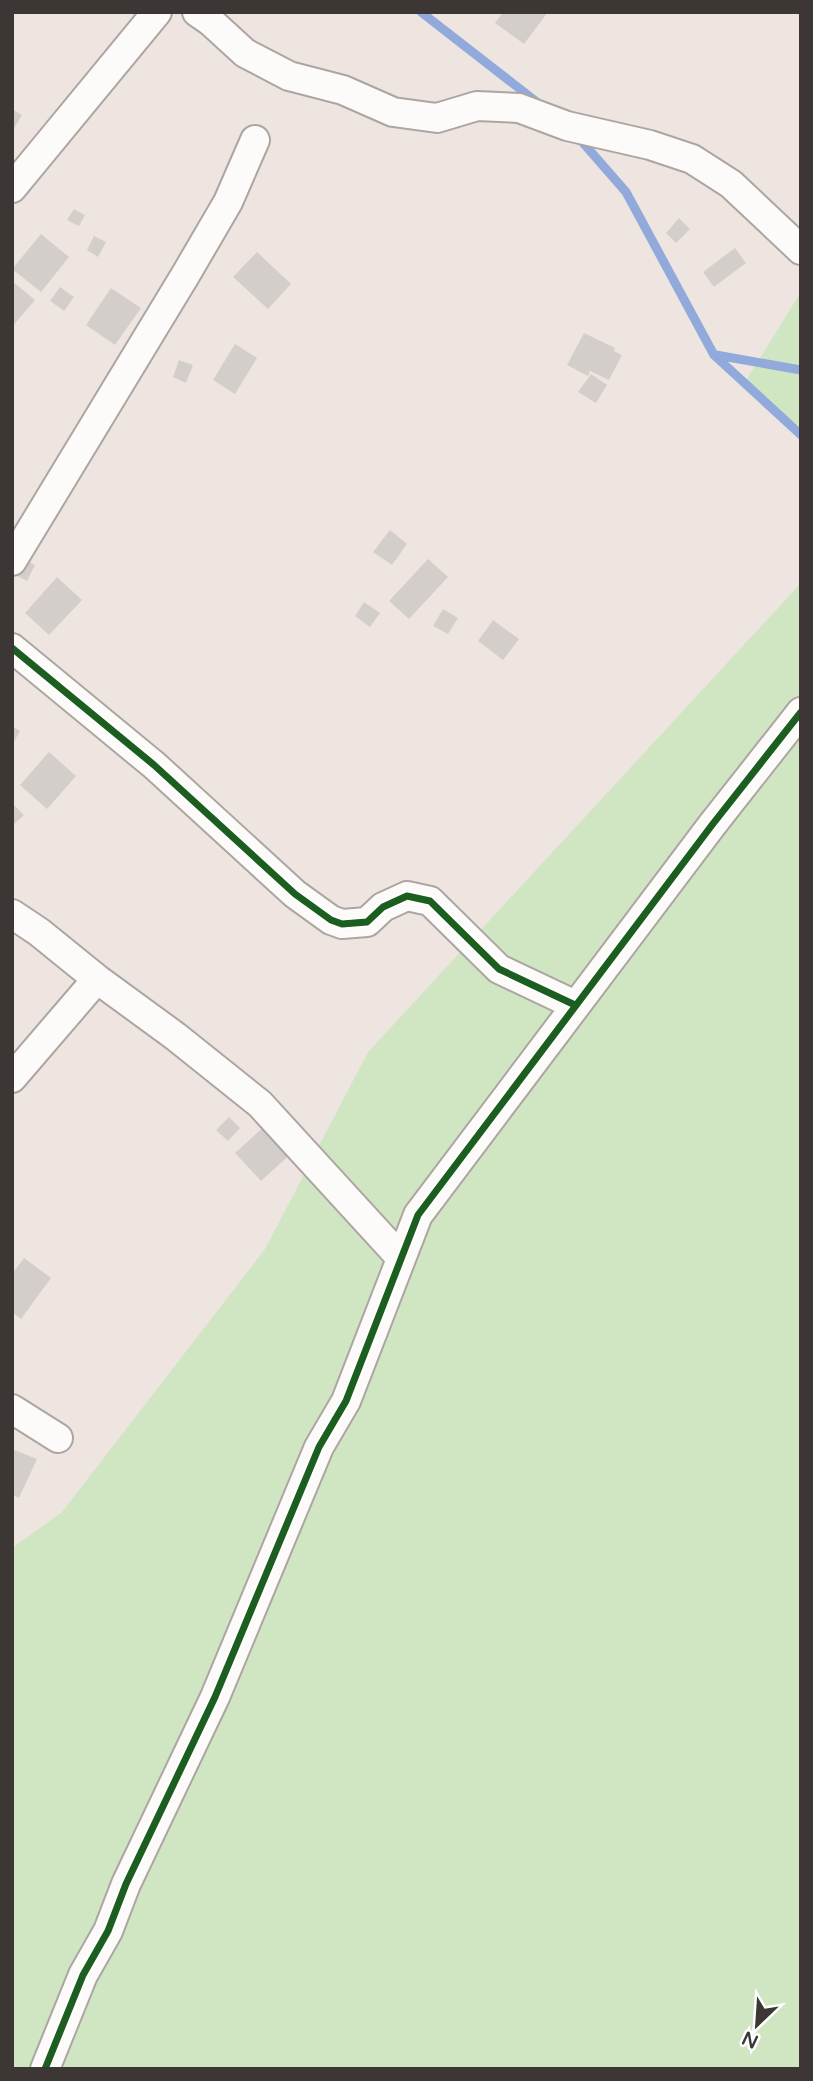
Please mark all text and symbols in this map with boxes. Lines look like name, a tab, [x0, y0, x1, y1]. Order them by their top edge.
north arrow	[722, 1990, 792, 2060]
text: N	[739, 2026, 762, 2053]

